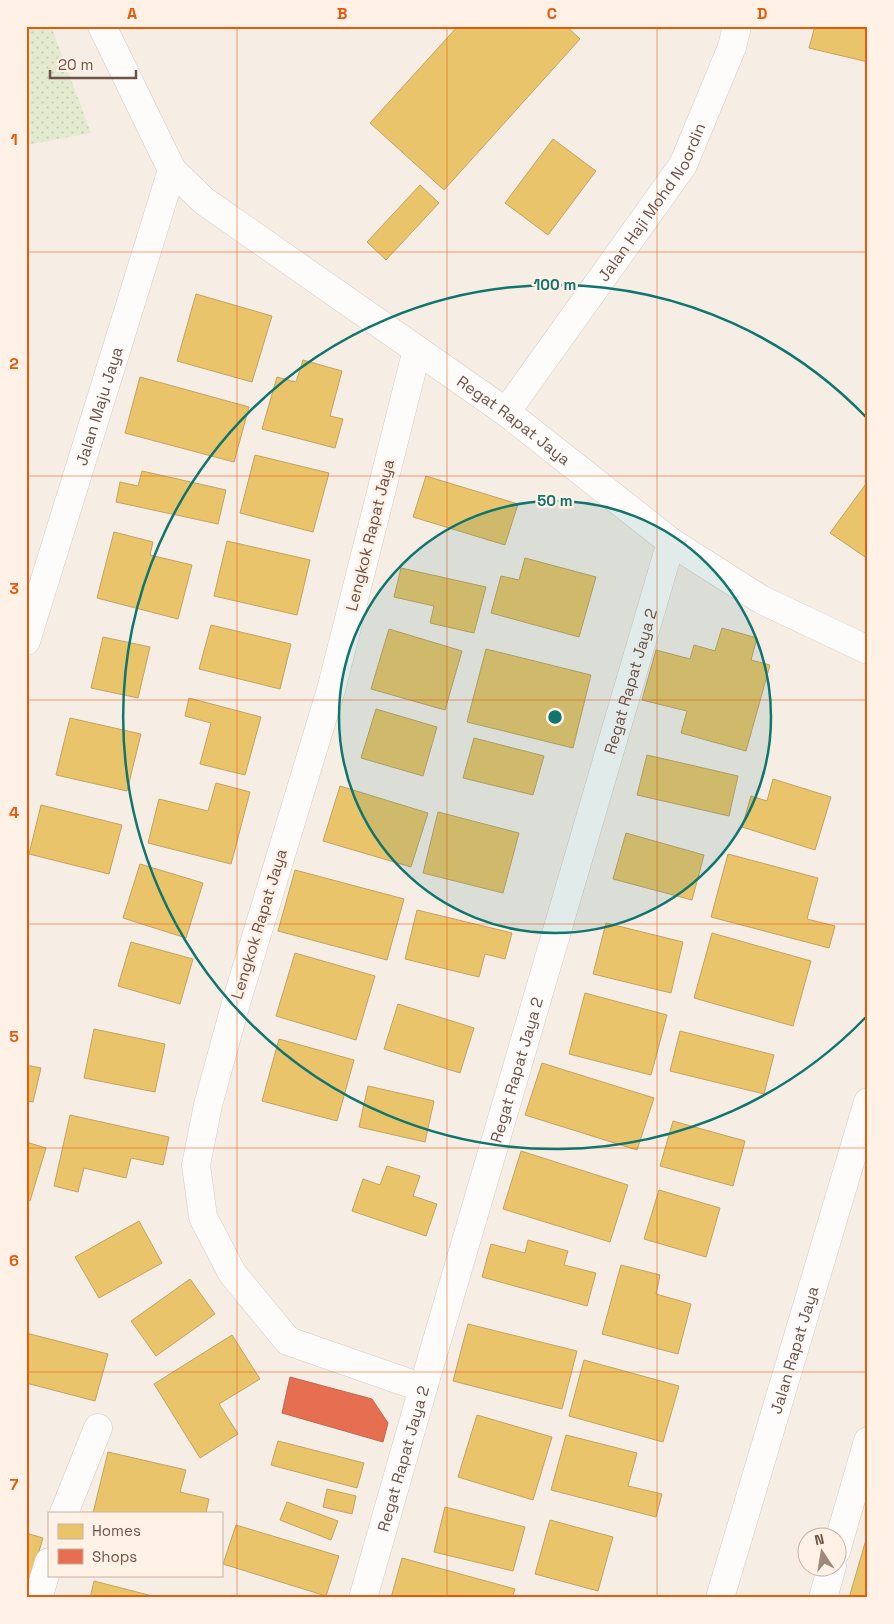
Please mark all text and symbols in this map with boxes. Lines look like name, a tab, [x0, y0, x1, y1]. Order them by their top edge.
text: A	[127, 3, 137, 24]
text: B	[337, 3, 347, 24]
text: C	[547, 3, 557, 24]
text: D	[757, 3, 767, 24]
scale bar	[50, 48, 136, 80]
text: 20 m	[58, 55, 93, 74]
street label: Jalan Haji Mohd Noordin	[593, 120, 710, 285]
text: 1	[10, 129, 18, 150]
text: 100 m	[534, 275, 576, 294]
street label: Jalan Maju Jaya	[71, 344, 127, 468]
text: 2	[9, 353, 19, 374]
street label: Regat Rapat Jaya	[453, 370, 575, 469]
street label: Lengkok Rapat Jaya	[341, 457, 399, 613]
text: 50 m	[537, 491, 573, 510]
text: 3	[9, 578, 19, 599]
street label: Regat Rapat Jaya 2	[599, 606, 661, 756]
centre of rings	[546, 708, 564, 726]
text: 4	[9, 802, 19, 823]
street label: Lengkok Rapat Jaya	[226, 846, 292, 1002]
street label: Regat Rapat Jaya 2	[485, 994, 548, 1145]
text: 5	[9, 1026, 19, 1047]
text: 6	[9, 1250, 19, 1271]
street label: Jalan Rapat Jaya	[765, 1283, 823, 1416]
street label: Regat Rapat Jaya 2	[372, 1383, 434, 1534]
text: 7	[10, 1474, 19, 1495]
legend	[48, 1512, 222, 1576]
text: Homes	[92, 1521, 141, 1540]
north arrow	[796, 1526, 846, 1576]
text: N	[813, 1530, 826, 1549]
text: Shops	[92, 1547, 137, 1566]

